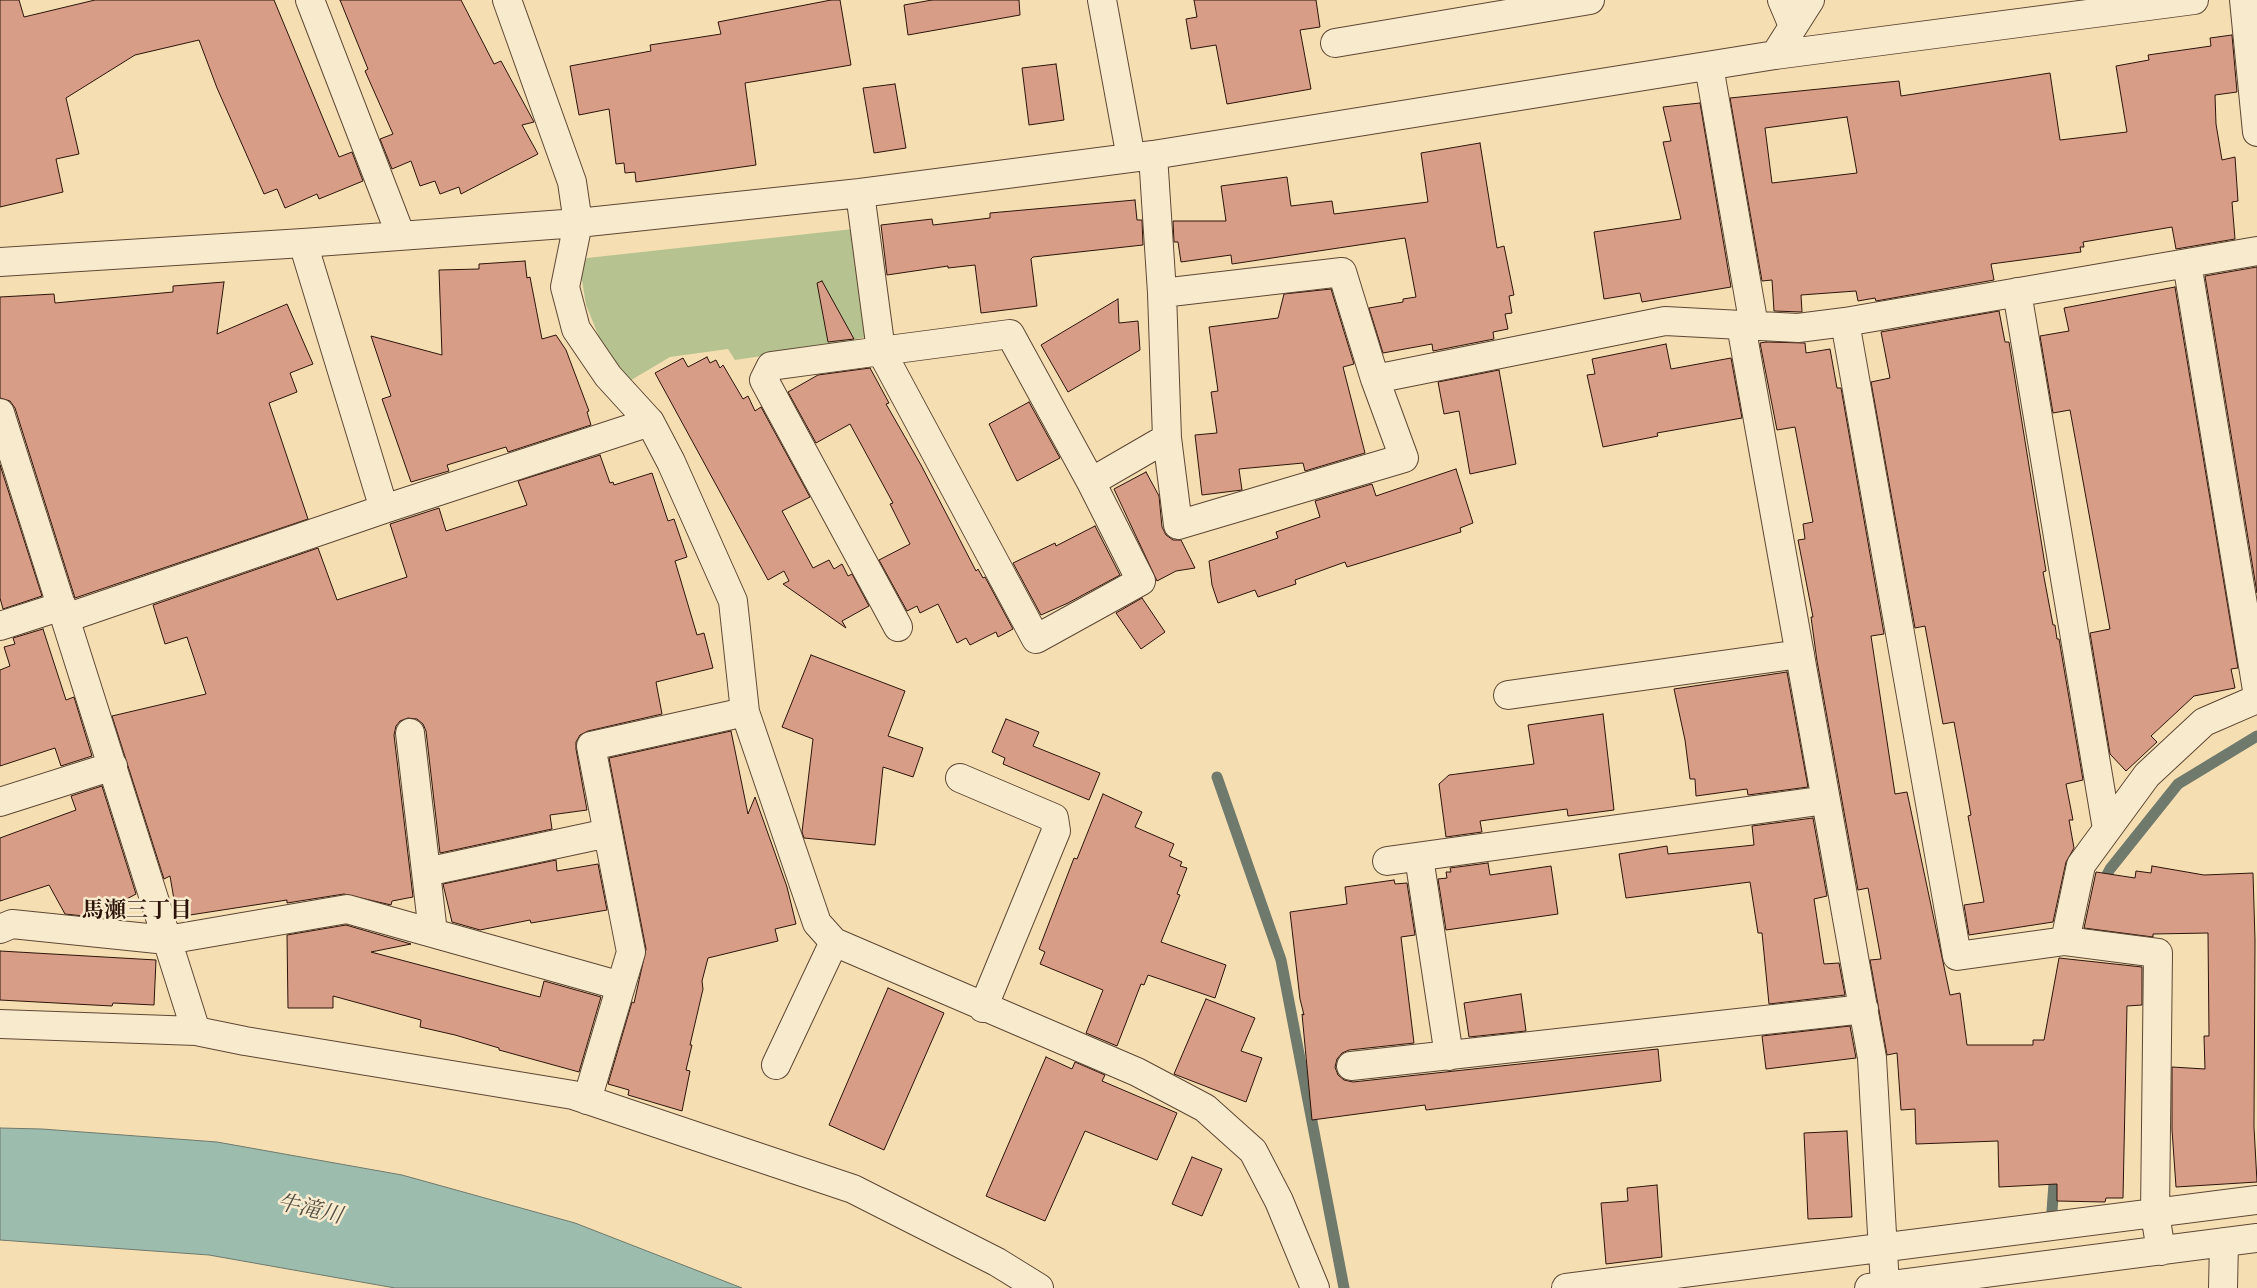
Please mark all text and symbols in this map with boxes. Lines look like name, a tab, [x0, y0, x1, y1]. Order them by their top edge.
district label: 馬瀬三丁目	[82, 900, 192, 926]
water label: 牛滝川	[274, 1192, 344, 1232]

